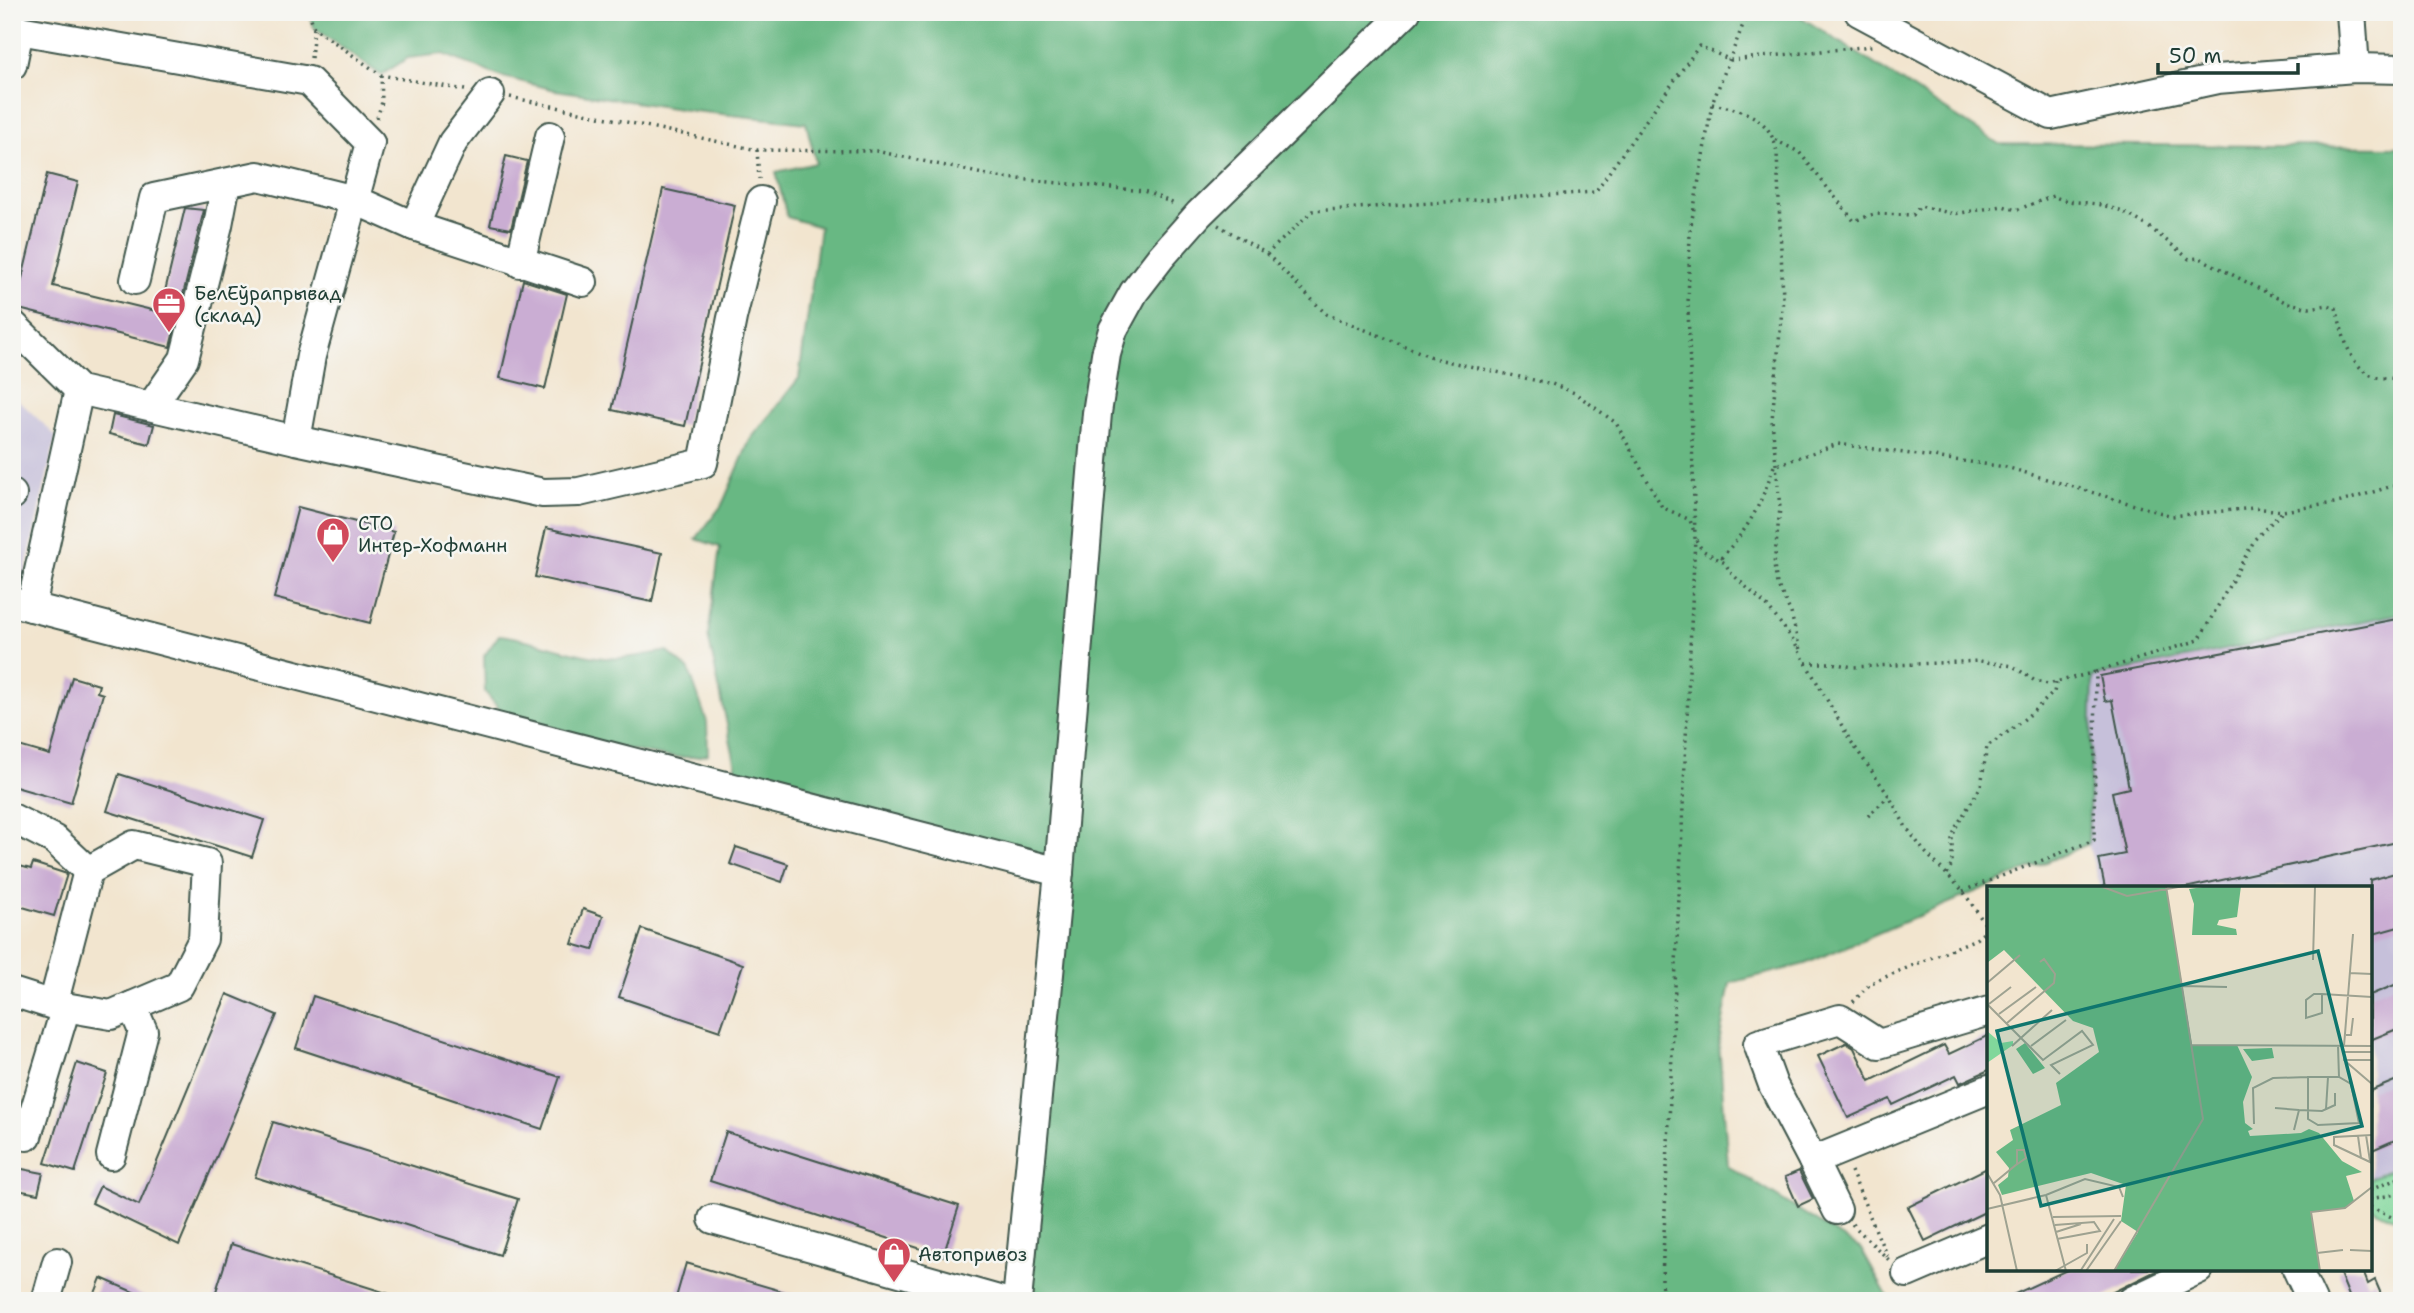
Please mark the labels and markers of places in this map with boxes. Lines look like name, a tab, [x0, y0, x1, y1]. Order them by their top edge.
place label: БелЕўрапрывад (склад)	[194, 281, 342, 328]
office icon: БелЕўрапрывад (склад)	[150, 285, 188, 334]
place label: СТО Интер-Хофманн	[358, 511, 507, 558]
shop icon: СТО Интер-Хофманн	[314, 515, 352, 564]
shop icon: Автопривоз	[875, 1235, 913, 1284]
place label: Автопривоз	[918, 1242, 1027, 1267]

